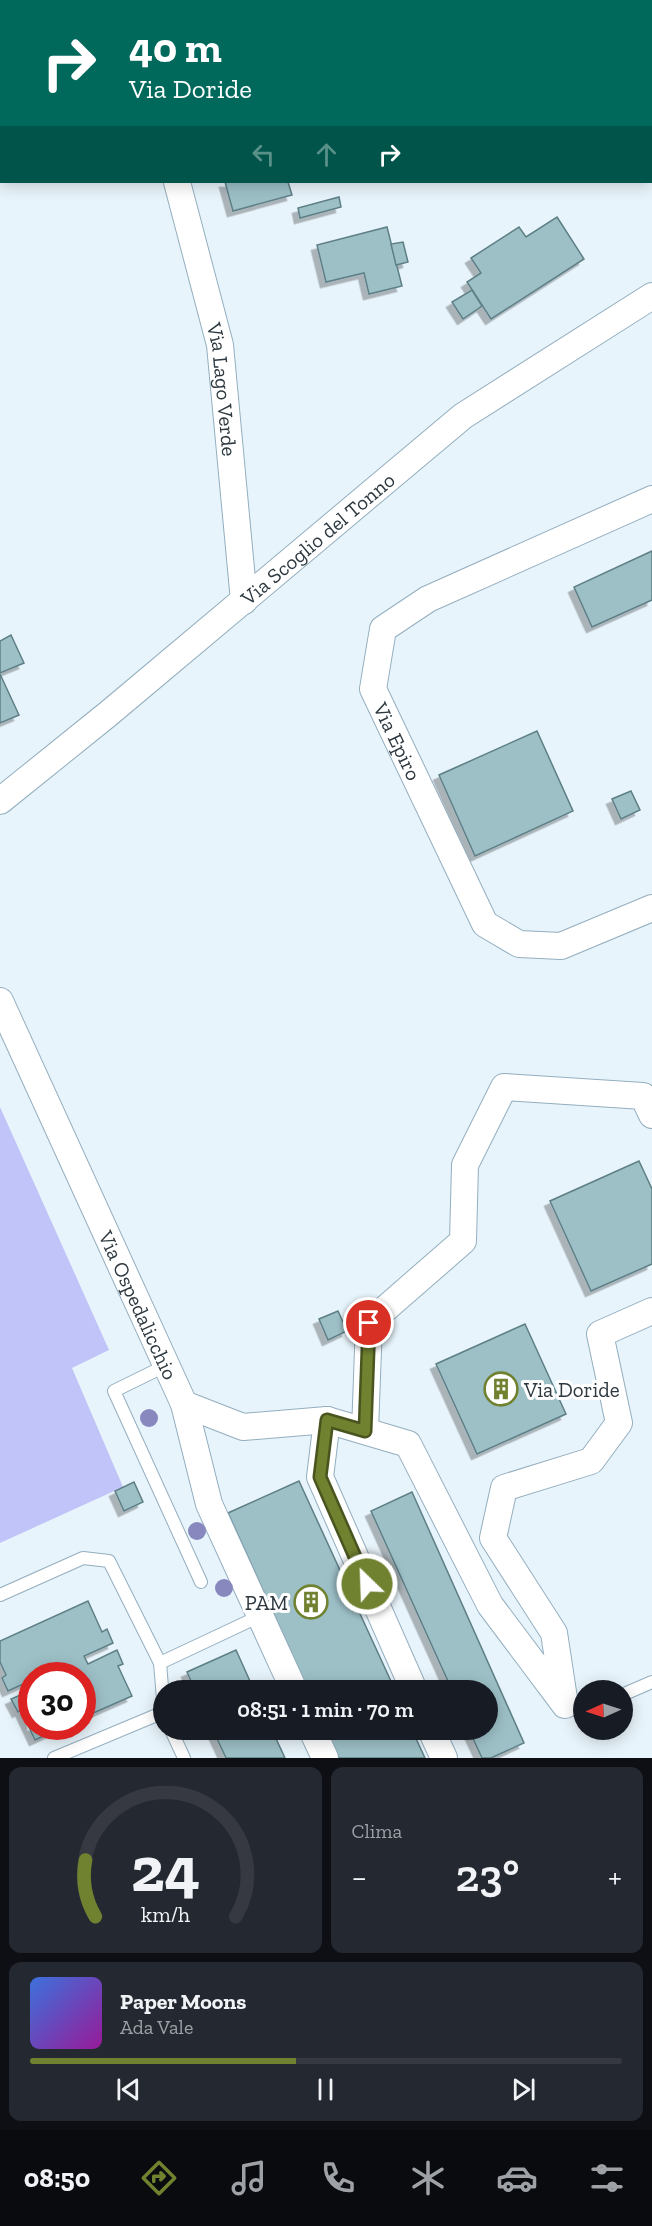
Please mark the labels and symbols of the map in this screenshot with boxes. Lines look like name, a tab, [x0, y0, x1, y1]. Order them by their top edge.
street label: Via Lago Verde	[202, 319, 243, 457]
street label: Via Scoglio del Tonno	[235, 467, 399, 611]
street label: Via Epiro	[368, 697, 427, 784]
street label: Via Ospedalicchio	[94, 1225, 184, 1383]
pin	[343, 1297, 394, 1348]
building icon: Via Doride	[483, 1371, 519, 1407]
place label: Via Doride	[523, 1377, 620, 1402]
position arrow	[335, 1552, 399, 1616]
building icon: PAM	[293, 1584, 329, 1620]
place label: PAM	[245, 1590, 288, 1615]
speed limit sign: 30	[18, 1662, 96, 1740]
north arrow	[573, 1680, 633, 1740]

